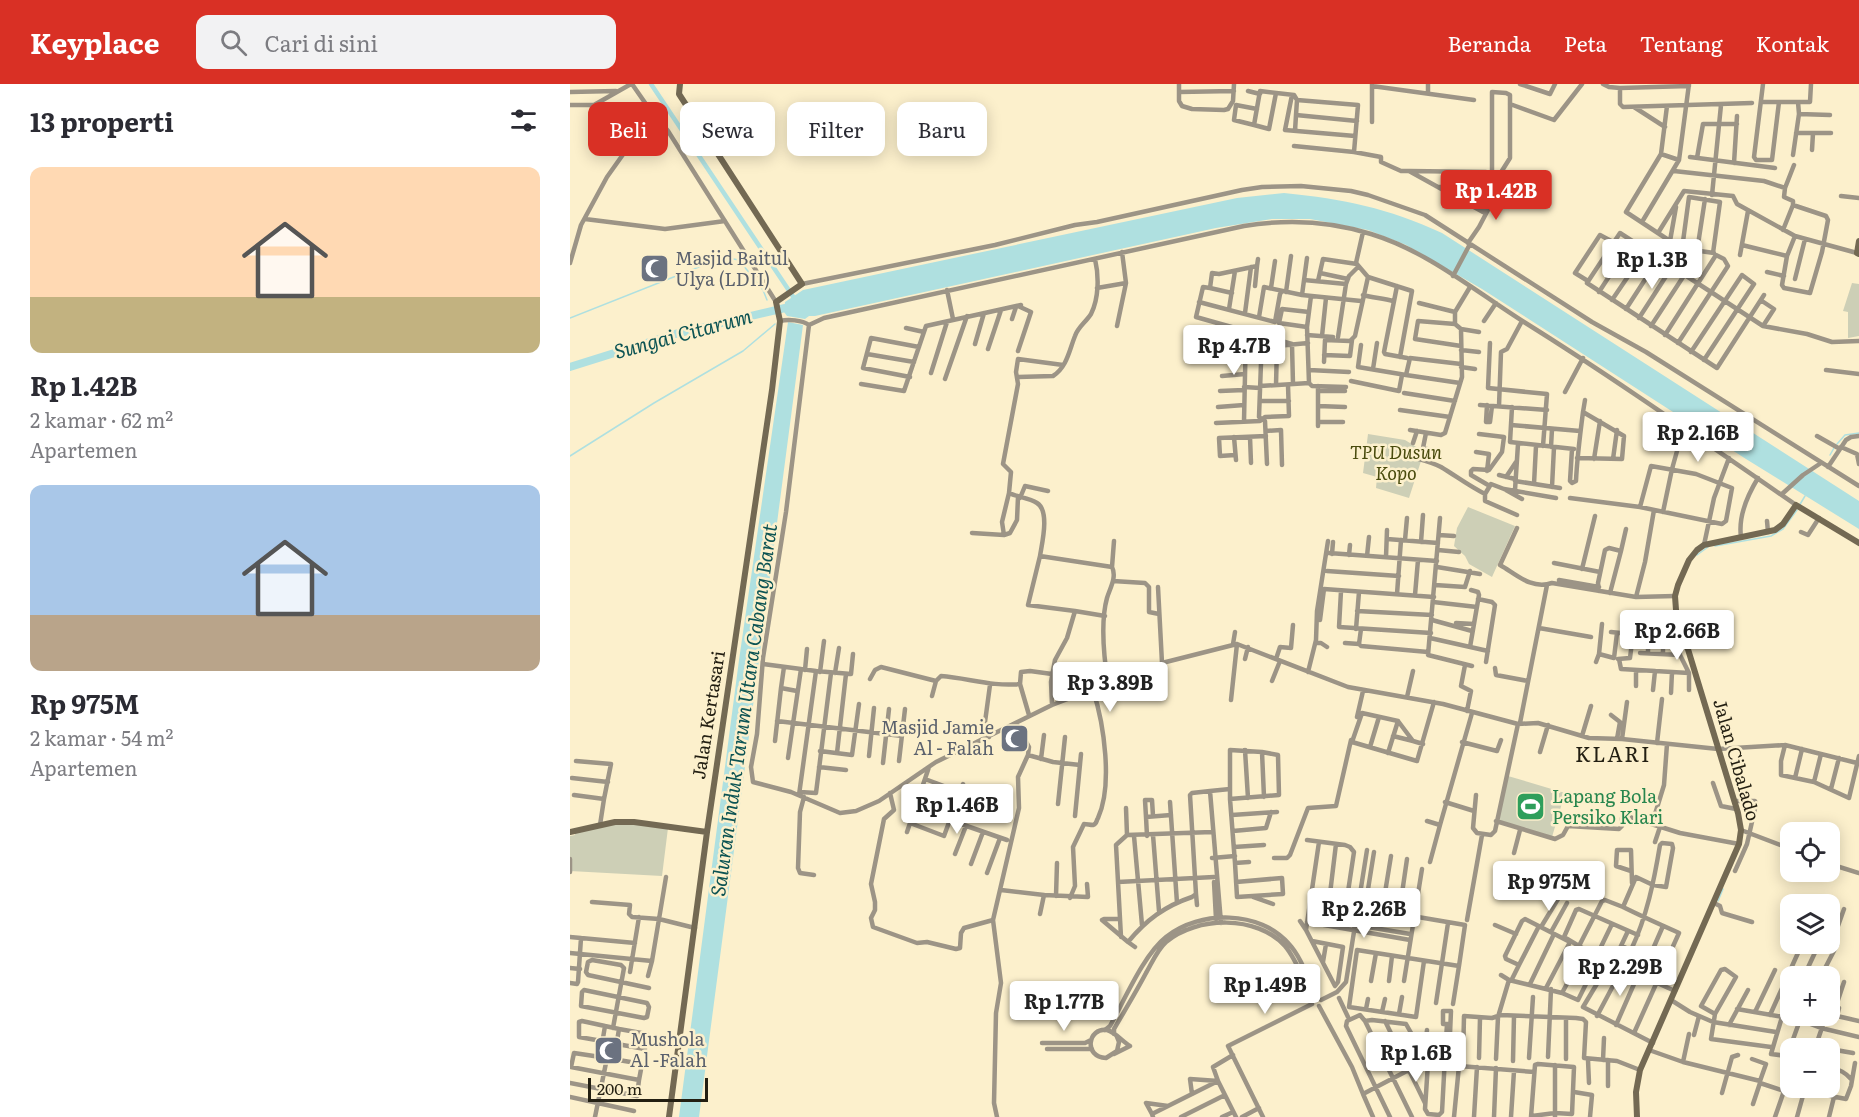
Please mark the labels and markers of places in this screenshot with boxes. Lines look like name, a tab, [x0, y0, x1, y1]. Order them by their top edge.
pin: Rp 1.42B	[1434, 170, 1558, 221]
pin: Rp 1.3B	[1597, 239, 1707, 290]
place label: Masjid Baitul Ulya (LDII)	[675, 244, 788, 292]
mosque icon: Masjid Baitul Ulya (LDII)	[638, 253, 670, 285]
pin: Rp 4.7B	[1179, 325, 1289, 376]
pin: Rp 2.16B	[1636, 412, 1760, 463]
pin: Rp 2.66B	[1615, 610, 1739, 661]
pin: Rp 3.89B	[1048, 662, 1172, 713]
place label: Masjid Jamie Al - Falah	[881, 713, 994, 761]
mosque icon: Masjid Jamie Al - Falah	[999, 722, 1031, 754]
place label: Lapang Bola Persiko Klari	[1552, 782, 1663, 830]
pin: Rp 1.46B	[895, 784, 1019, 835]
sports icon: Lapang Bola Persiko Klari	[1515, 791, 1547, 823]
pin: Rp 975M	[1494, 861, 1604, 912]
pin: Rp 2.26B	[1302, 888, 1426, 939]
pin: Rp 2.29B	[1558, 946, 1682, 997]
pin: Rp 1.49B	[1203, 964, 1327, 1015]
pin: Rp 1.77B	[1002, 981, 1126, 1032]
place label: Mushola Al -Falah	[630, 1025, 707, 1073]
pin: Rp 1.6B	[1361, 1032, 1471, 1083]
mosque icon: Mushola Al -Falah	[593, 1034, 625, 1066]

